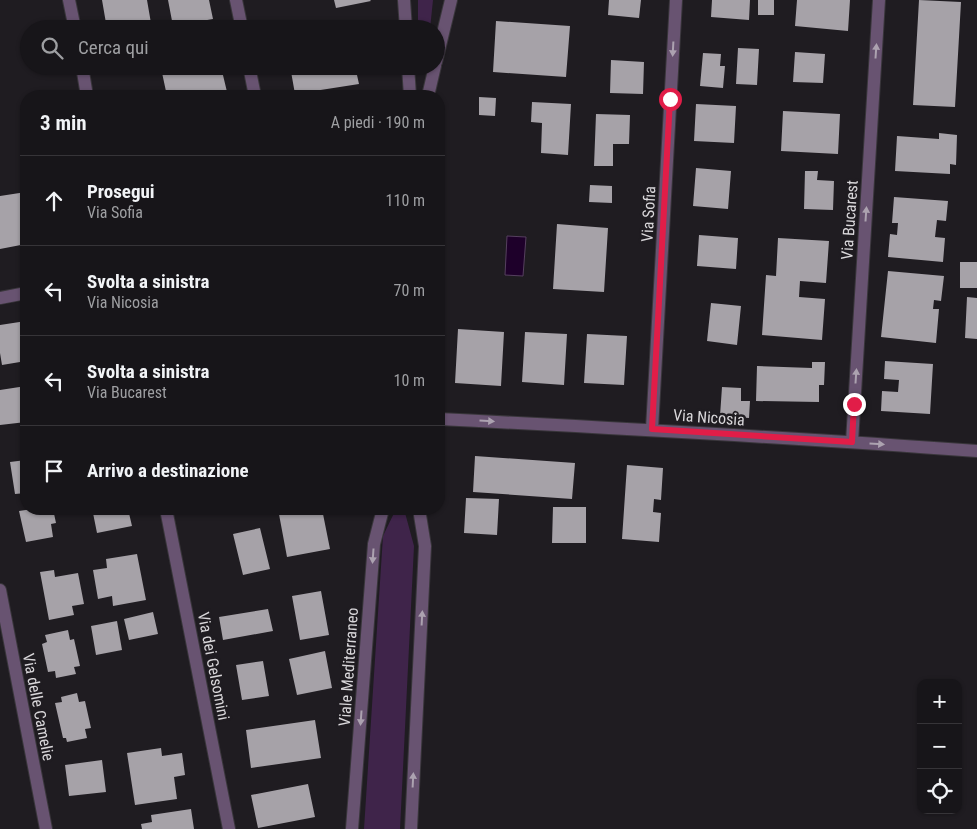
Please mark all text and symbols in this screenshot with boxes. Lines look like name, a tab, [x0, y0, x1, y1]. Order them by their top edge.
search box	[20, 20, 445, 75]
icon: search	[38, 34, 66, 62]
text: Cerca qui	[78, 36, 149, 59]
one-way arrow	[669, 41, 677, 57]
one-way arrow	[873, 43, 881, 59]
route start	[659, 88, 682, 111]
text: 3 min	[40, 111, 87, 135]
text: A piedi · 190 m	[331, 113, 425, 132]
street label: Via Bucarest	[837, 179, 862, 260]
text: Prosegui	[87, 180, 155, 203]
street label: Via Sofia	[638, 186, 659, 242]
icon: ahead	[40, 187, 68, 215]
text: 110 m	[386, 191, 425, 210]
text: Via Sofia	[87, 203, 143, 222]
one-way arrow	[863, 205, 871, 221]
text: Svolta a sinistra	[87, 270, 209, 293]
icon: left	[40, 277, 68, 305]
text: 70 m	[393, 281, 425, 300]
text: Via Nicosia	[87, 293, 159, 312]
text: Svolta a sinistra	[87, 360, 209, 383]
icon: left	[40, 367, 68, 395]
one-way arrow	[852, 368, 860, 384]
text: 10 m	[393, 371, 425, 390]
text: Via Bucarest	[87, 383, 167, 402]
route end	[843, 393, 866, 416]
street label: Via Nicosia	[673, 406, 745, 429]
one-way arrow	[480, 418, 496, 426]
one-way arrow	[869, 440, 885, 448]
icon: arrive	[40, 457, 68, 485]
text: Arrivo a destinazione	[87, 459, 249, 482]
one-way arrow	[369, 549, 377, 565]
street label: Viale Mediterraneo	[335, 607, 362, 727]
street label: Via dei Gelsomini	[194, 610, 233, 722]
one-way arrow	[418, 610, 426, 626]
street label: Via delle Camelie	[19, 652, 58, 762]
map controls	[917, 679, 962, 814]
button: +	[917, 679, 962, 724]
one-way arrow	[357, 711, 365, 727]
button: −	[917, 724, 962, 769]
button: locate	[917, 769, 962, 814]
one-way arrow	[410, 772, 418, 788]

